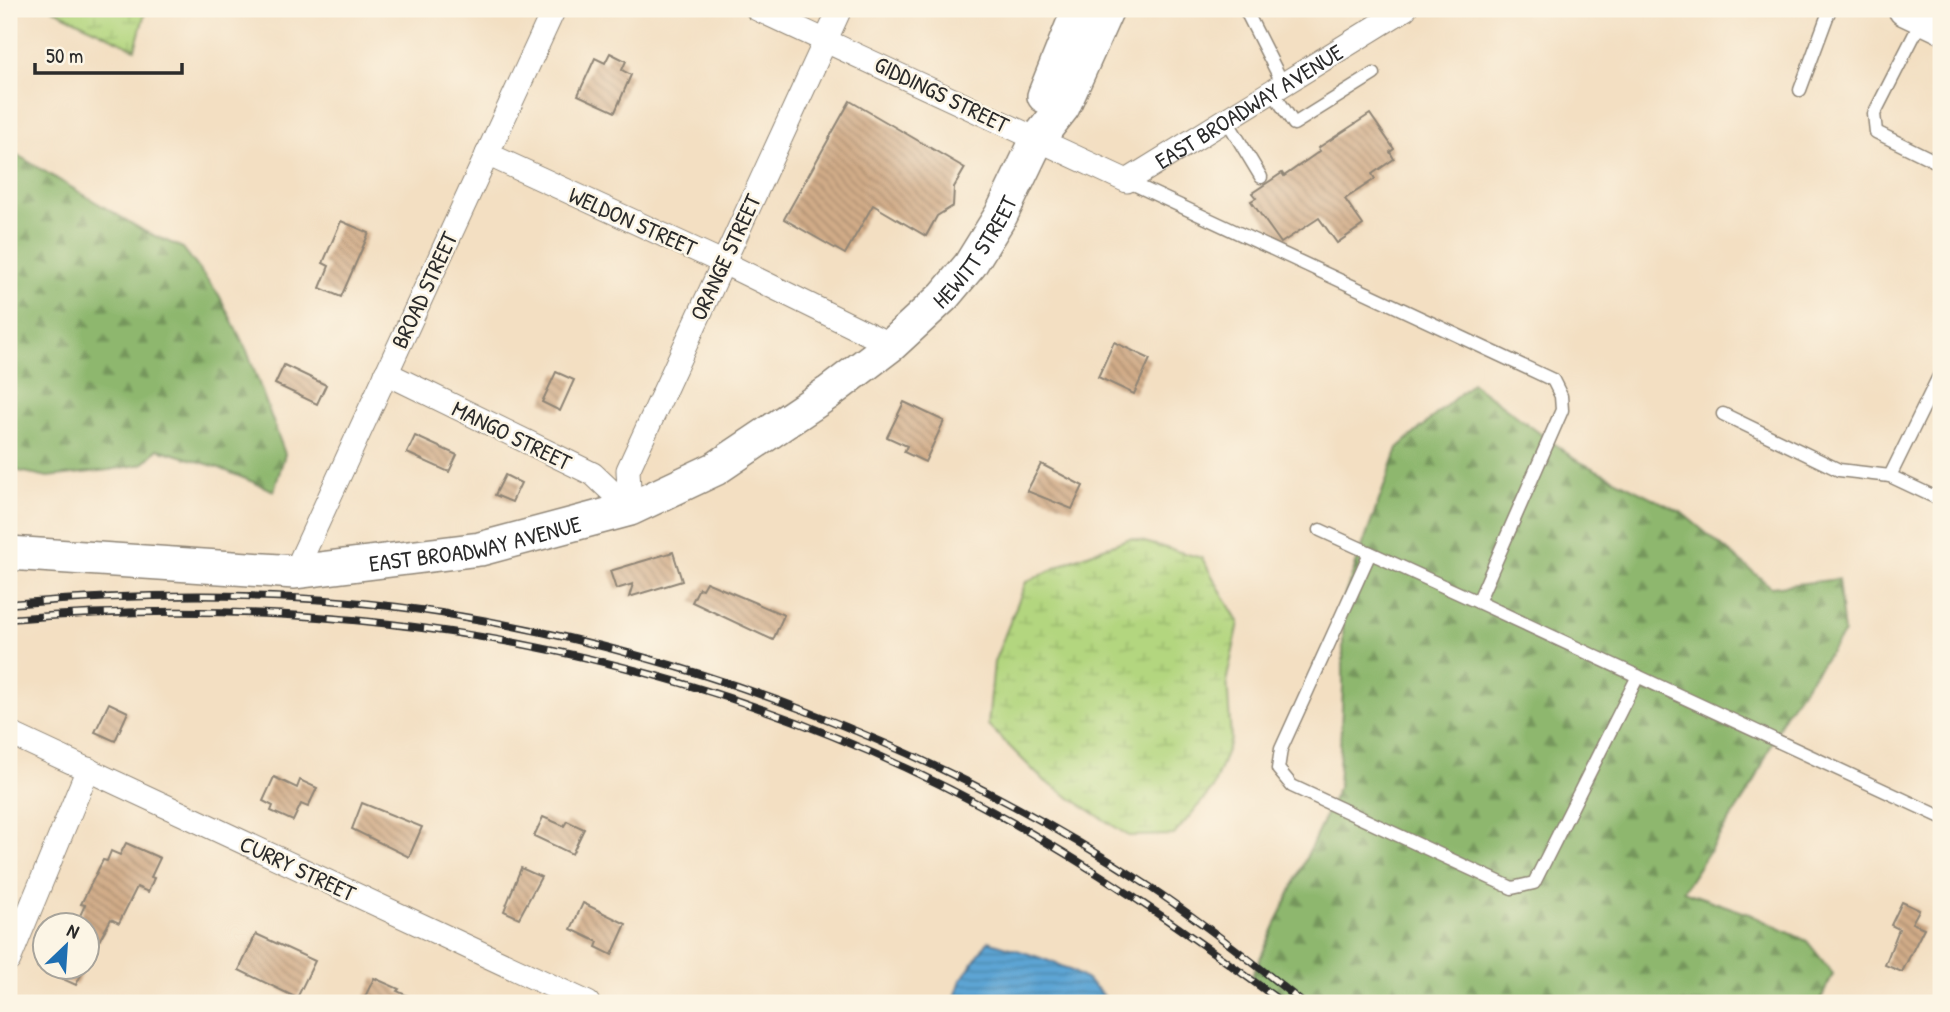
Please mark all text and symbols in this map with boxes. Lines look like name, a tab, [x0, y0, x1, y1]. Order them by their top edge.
scale bar	[35, 32, 182, 76]
street label: EAST BROADWAY AVENUE	[1149, 36, 1348, 176]
text: 50 m	[46, 41, 83, 70]
street label: GIDDINGS STREET	[870, 48, 1014, 140]
street label: WELDON STREET	[564, 179, 702, 263]
street label: ORANGE STREET	[682, 189, 768, 325]
street label: HEWITT STREET	[925, 190, 1024, 315]
street label: BROAD STREET	[383, 227, 465, 353]
street label: MANGO STREET	[447, 393, 577, 477]
street label: EAST BROADWAY AVENUE	[367, 507, 584, 578]
street label: CURRY STREET	[235, 828, 361, 908]
north arrow	[32, 911, 102, 981]
text: N	[63, 917, 83, 945]

